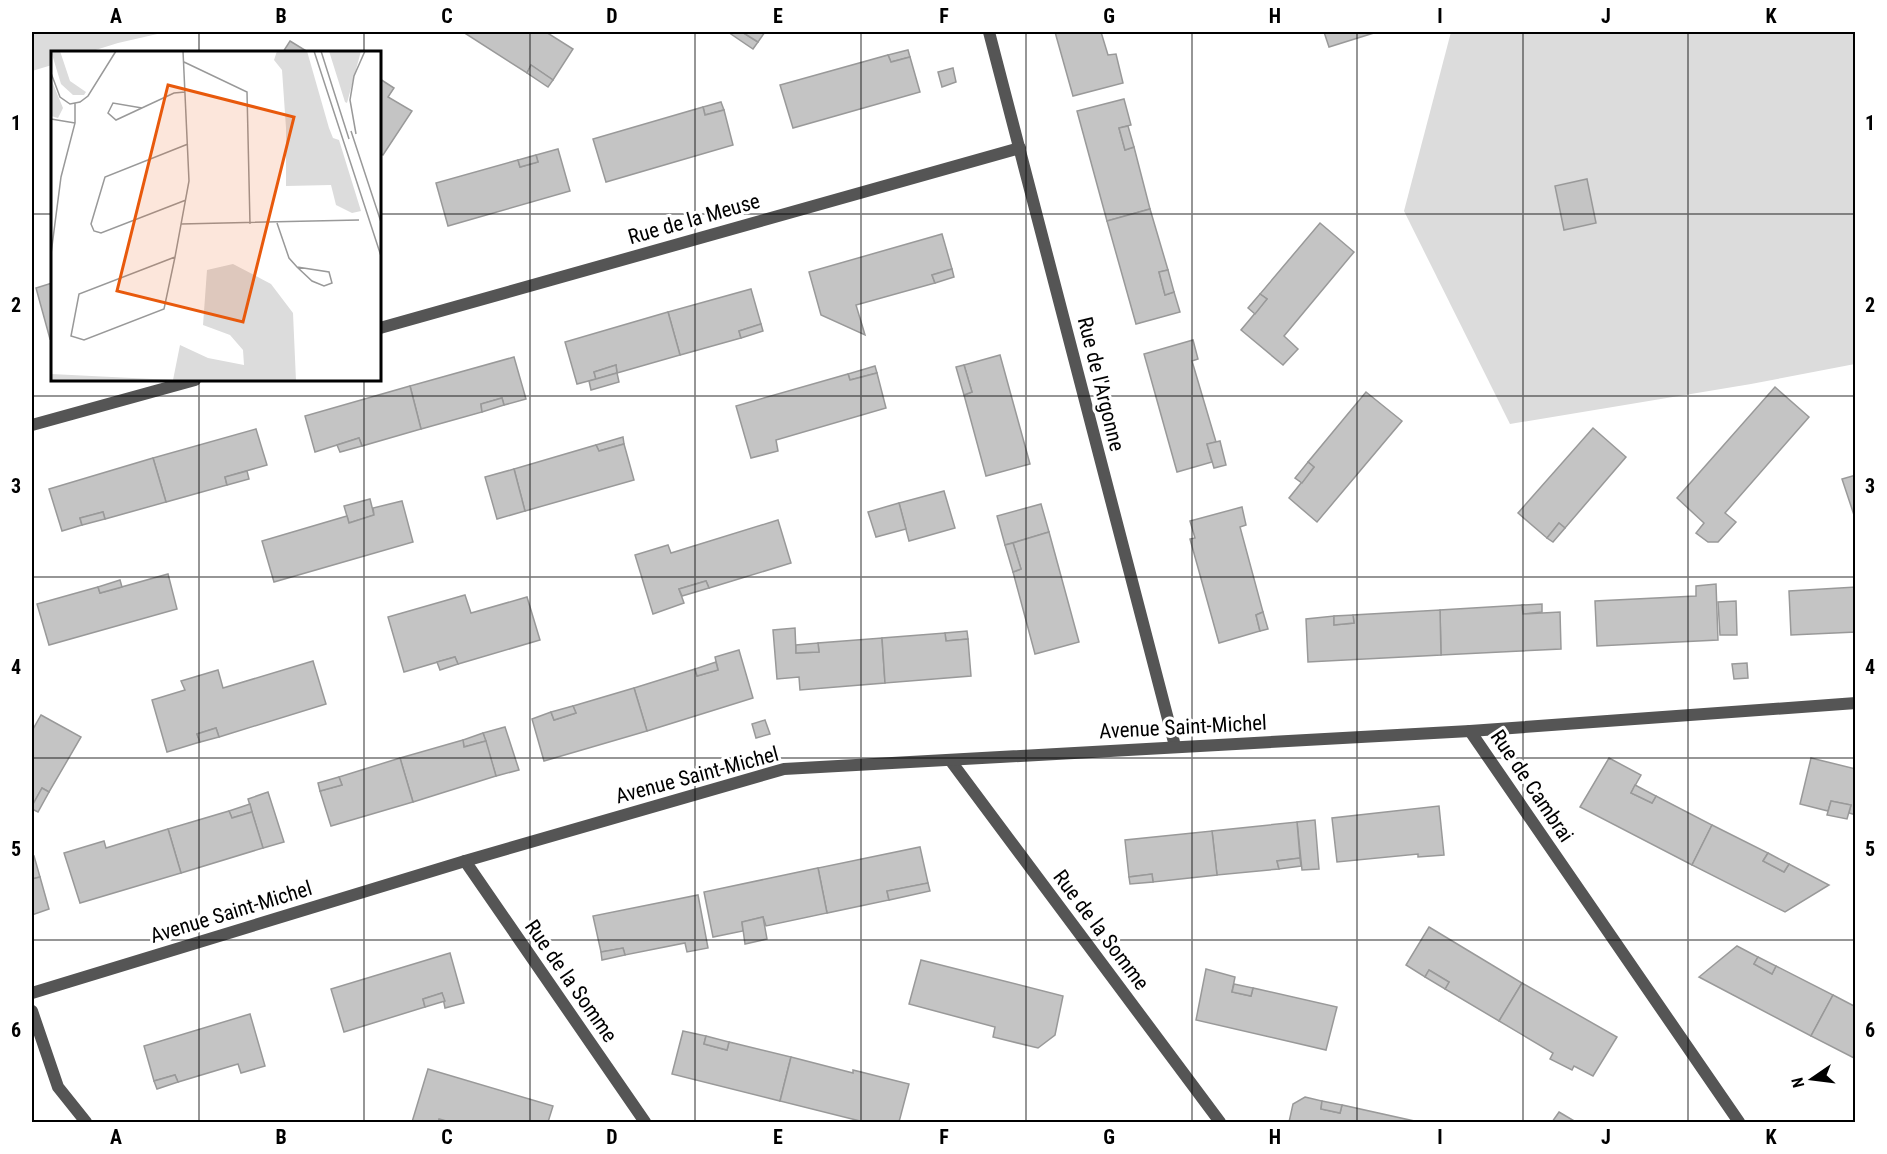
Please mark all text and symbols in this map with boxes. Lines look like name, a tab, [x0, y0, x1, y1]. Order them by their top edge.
text: A	[110, 4, 122, 28]
text: B	[275, 4, 287, 28]
text: C	[441, 4, 453, 28]
text: D	[606, 4, 618, 28]
text: E	[773, 4, 783, 28]
text: F	[939, 4, 949, 28]
text: G	[1103, 4, 1115, 28]
text: H	[1269, 4, 1281, 28]
text: I	[1437, 4, 1443, 28]
text: J	[1601, 4, 1611, 28]
text: K	[1765, 4, 1777, 28]
inset map	[51, 51, 381, 381]
text: 1	[11, 111, 21, 135]
text: 1	[1865, 111, 1875, 135]
street label: Rue de la Meuse	[625, 189, 763, 249]
text: 2	[11, 293, 21, 317]
text: 2	[1865, 293, 1875, 317]
street label: Rue de l'Argonne	[1073, 314, 1129, 454]
text: 3	[11, 474, 21, 498]
text: 3	[1865, 474, 1875, 498]
text: 4	[11, 655, 21, 679]
text: 4	[1865, 655, 1875, 679]
street label: Avenue Saint-Michel	[1099, 711, 1267, 743]
street label: Rue de Cambrai	[1486, 725, 1578, 847]
street label: Avenue Saint-Michel	[613, 742, 781, 808]
text: 5	[11, 837, 21, 861]
text: 5	[1865, 837, 1875, 861]
street label: Rue de la Somme	[1048, 865, 1154, 995]
street label: Avenue Saint-Michel	[147, 876, 315, 948]
street label: Rue de la Somme	[520, 915, 622, 1047]
text: 6	[11, 1018, 21, 1042]
text: 6	[1865, 1018, 1875, 1042]
north arrow	[1782, 1049, 1842, 1109]
text: N	[1788, 1075, 1808, 1090]
text: A	[110, 1125, 122, 1149]
text: B	[275, 1125, 287, 1149]
text: C	[441, 1125, 453, 1149]
text: D	[606, 1125, 618, 1149]
text: E	[773, 1125, 783, 1149]
text: F	[939, 1125, 949, 1149]
text: G	[1103, 1125, 1115, 1149]
text: H	[1269, 1125, 1281, 1149]
text: I	[1437, 1125, 1443, 1149]
text: J	[1601, 1125, 1611, 1149]
text: K	[1765, 1125, 1777, 1149]

